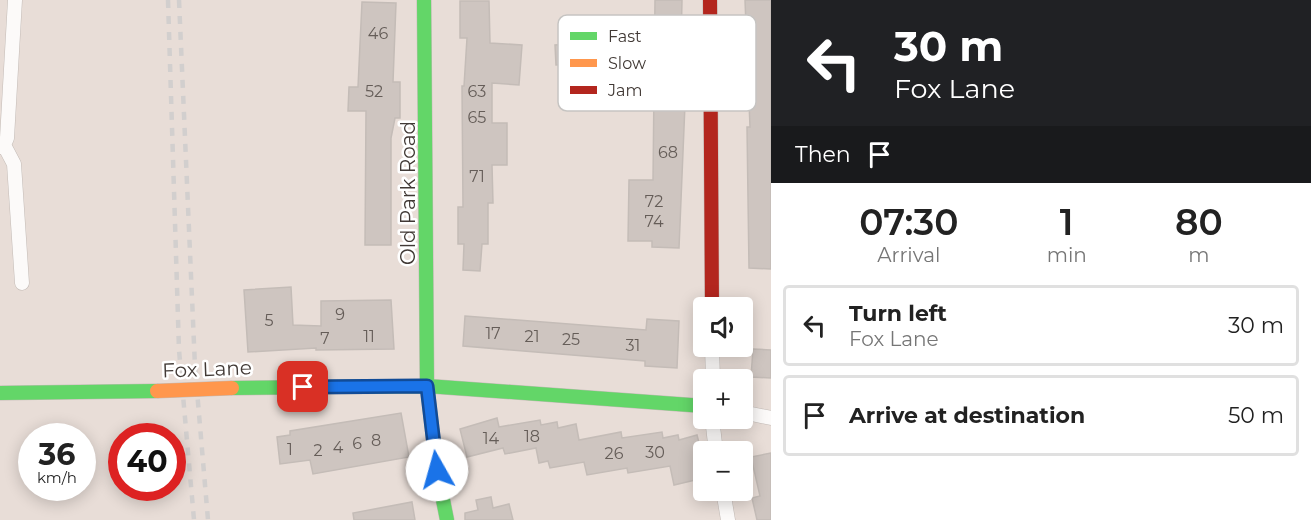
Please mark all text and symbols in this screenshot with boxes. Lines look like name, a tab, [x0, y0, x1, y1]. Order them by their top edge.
legend	[558, 15, 756, 111]
text: 30 m	[894, 20, 1003, 72]
house number: 46	[368, 24, 388, 43]
icon: left	[795, 24, 873, 102]
text: Fast	[608, 27, 642, 46]
text: Slow	[608, 54, 646, 73]
text: Fox Lane	[894, 72, 1015, 105]
text: Jam	[607, 81, 642, 100]
house number: 52	[365, 82, 383, 101]
house number: 63	[468, 82, 486, 101]
house number: 65	[468, 108, 486, 127]
street label: Old Park Road	[396, 121, 420, 265]
icon: arrive	[863, 138, 896, 171]
text: Then	[795, 141, 851, 168]
house number: 68	[658, 143, 678, 162]
house number: 71	[469, 167, 485, 186]
house number: 72	[645, 192, 663, 211]
text: 07:30	[859, 200, 958, 244]
text: 1	[1060, 200, 1074, 244]
text: 80	[1175, 200, 1223, 244]
house number: 74	[645, 212, 664, 231]
text: Arrival	[877, 243, 940, 267]
text: min	[1047, 243, 1087, 267]
text: m	[1188, 243, 1209, 267]
map controls	[693, 297, 753, 501]
button: sound	[693, 297, 753, 357]
text: Turn left	[849, 300, 947, 327]
house number: 9	[335, 305, 345, 324]
icon: left	[798, 309, 831, 342]
house number: 5	[264, 311, 274, 330]
text: 30 m	[1228, 312, 1284, 339]
house number: 17	[485, 324, 501, 343]
house number: 11	[363, 327, 375, 346]
house number: 21	[525, 327, 539, 346]
text: Fox Lane	[849, 327, 939, 351]
house number: 7	[320, 329, 330, 348]
house number: 25	[562, 330, 580, 349]
house number: 31	[626, 336, 640, 355]
street label: Fox Lane	[162, 355, 252, 383]
pin	[277, 361, 328, 412]
button: +	[693, 369, 753, 429]
icon: arrive	[286, 370, 319, 403]
icon: arrive	[798, 399, 831, 432]
text: Arrive at destination	[849, 402, 1085, 429]
text: 50 m	[1228, 402, 1284, 429]
speed limit sign: 40	[108, 423, 186, 501]
house number: 18	[524, 427, 540, 446]
house number: 14	[483, 429, 500, 448]
house number: 8	[371, 431, 381, 450]
house number: 6	[352, 434, 362, 453]
text: 36	[39, 436, 75, 473]
house number: 4	[333, 438, 344, 457]
position arrow	[405, 438, 469, 502]
house number: 1	[287, 440, 293, 459]
house number: 2	[313, 441, 323, 460]
button: −	[693, 441, 753, 501]
house number: 30	[645, 443, 665, 462]
house number: 26	[605, 444, 624, 463]
text: km/h	[37, 468, 77, 487]

